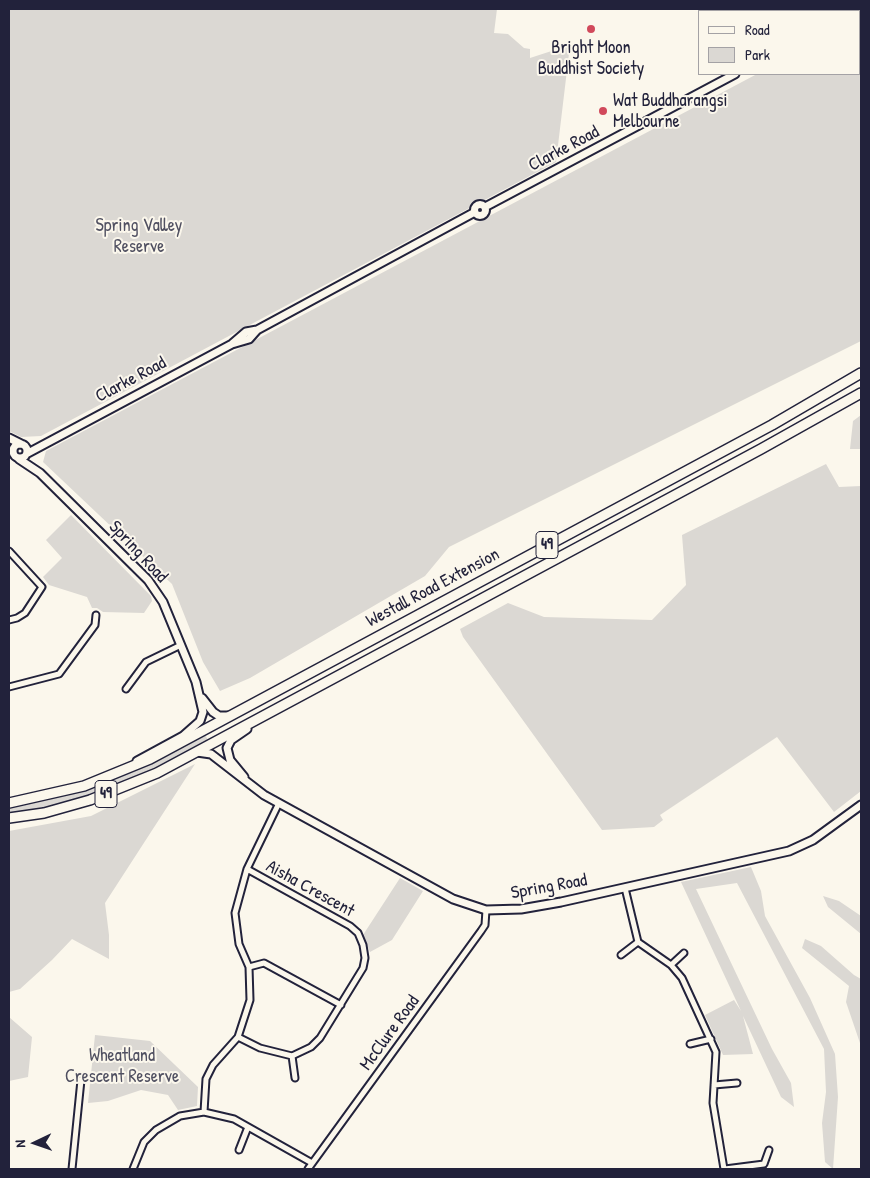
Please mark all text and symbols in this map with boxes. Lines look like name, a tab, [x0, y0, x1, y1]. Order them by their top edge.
legend	[698, 10, 860, 75]
text: Road	[745, 19, 770, 40]
marker: Bright Moon Buddhist Society	[585, 23, 597, 35]
place label: Bright Moon Buddhist Society	[538, 37, 644, 80]
text: Park	[745, 44, 770, 65]
place label: Wat Buddharangsi Melbourne	[613, 90, 728, 132]
marker: Wat Buddharangsi Melbourne	[597, 105, 609, 117]
street label: Clarke Road	[525, 121, 603, 177]
park label: Spring Valley Reserve	[96, 215, 182, 258]
street label: Clarke Road	[92, 352, 170, 408]
street label: Spring Road	[104, 517, 172, 587]
road number: 49	[536, 532, 558, 558]
street label: Westall Road Extension	[363, 544, 503, 632]
road number: 49	[95, 781, 117, 808]
street label: Aisha Crescent	[262, 856, 358, 922]
street label: Spring Road	[509, 870, 589, 904]
street label: McClure Road	[356, 991, 424, 1075]
park label: Wheatland Crescent Reserve	[65, 1045, 179, 1088]
north arrow	[10, 1118, 60, 1168]
text: N	[10, 1140, 29, 1148]

